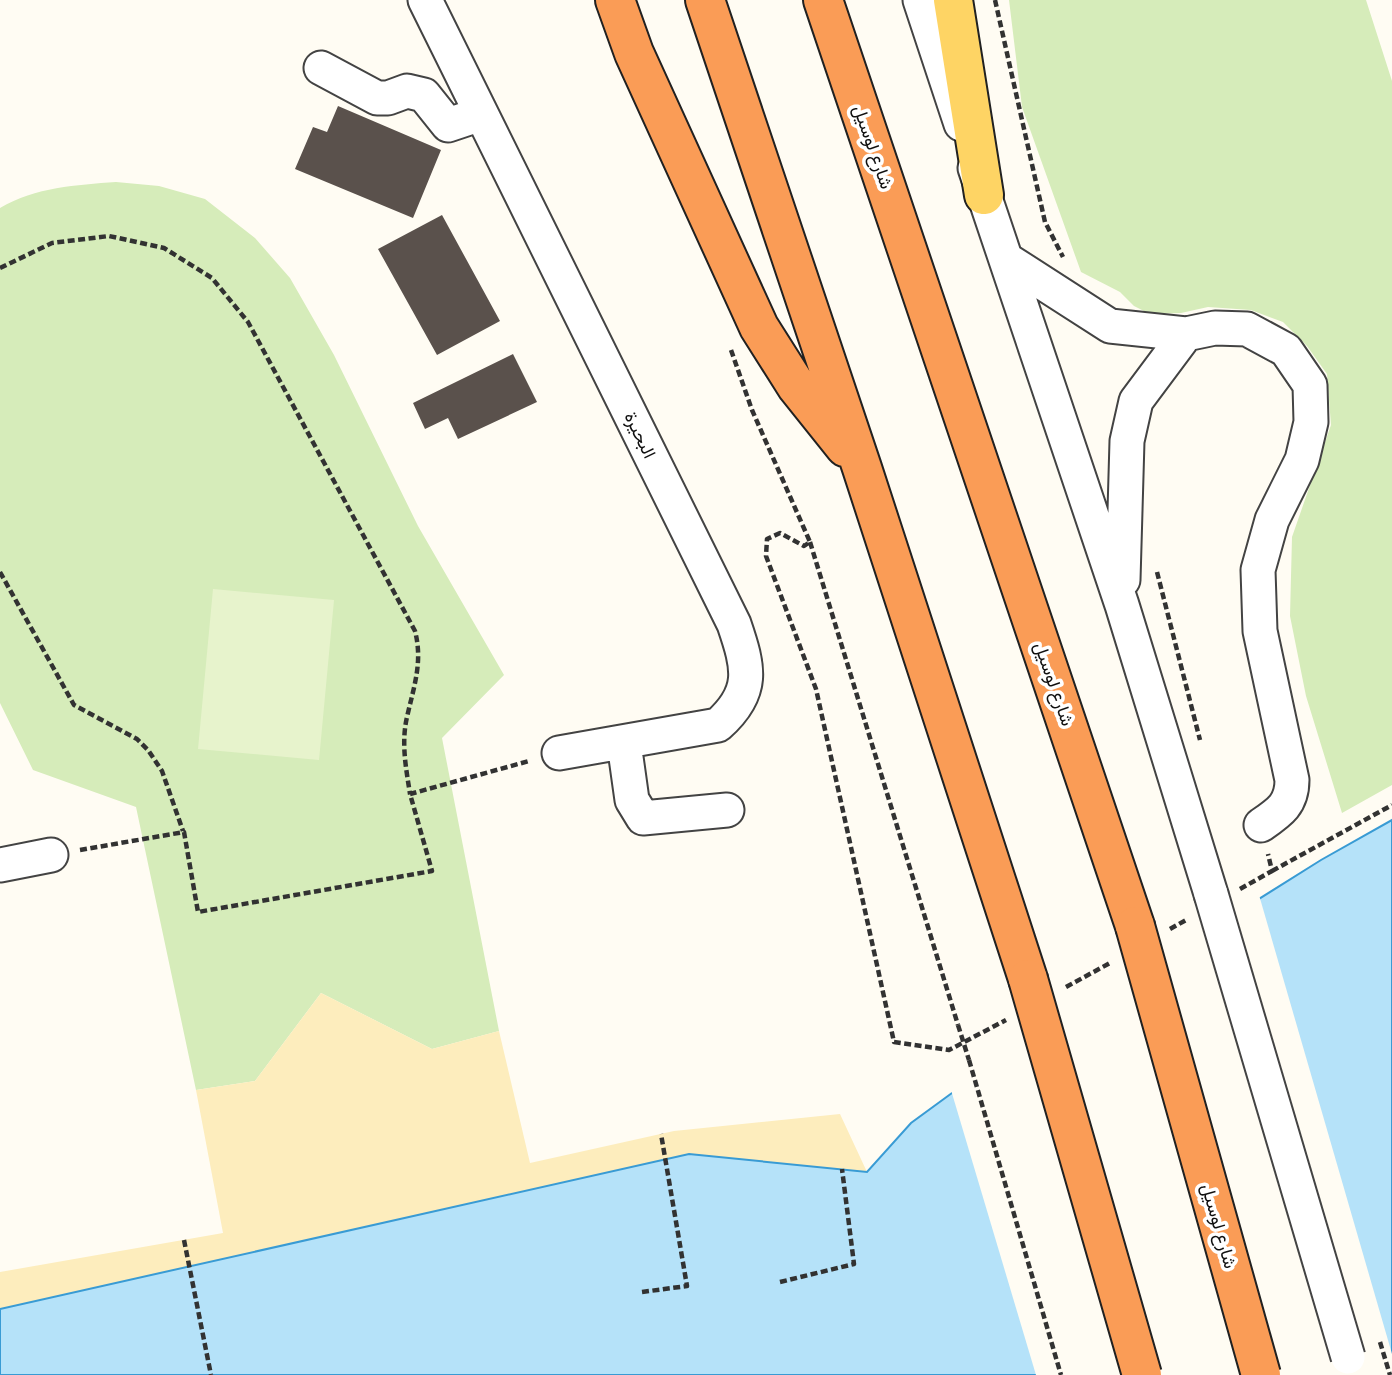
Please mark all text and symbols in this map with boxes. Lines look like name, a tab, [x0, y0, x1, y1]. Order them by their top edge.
street label: شارع لوسيل	[847, 102, 898, 192]
street label: البحيرة	[619, 408, 661, 462]
street label: شارع لوسيل	[1028, 639, 1079, 729]
street label: شارع لوسيل	[1195, 1181, 1242, 1271]

